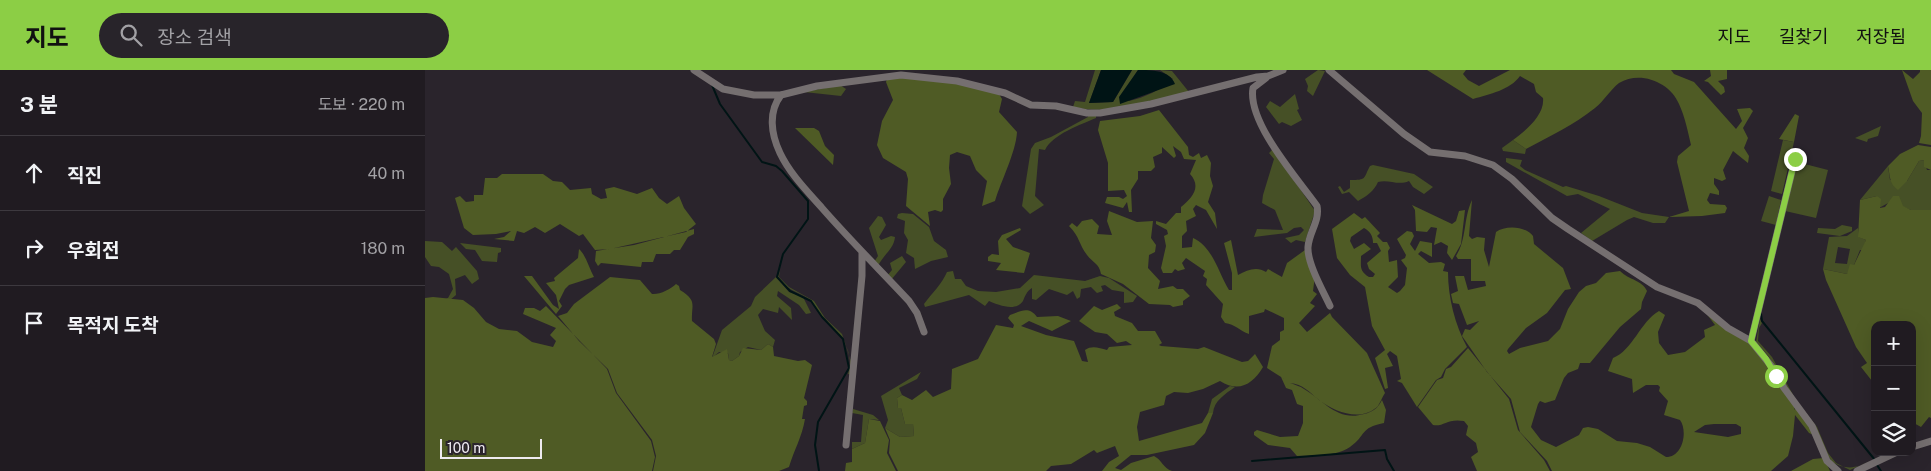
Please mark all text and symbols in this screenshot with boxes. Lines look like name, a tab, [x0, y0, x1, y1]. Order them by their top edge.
search box	[99, 13, 449, 58]
icon: search	[117, 21, 145, 49]
text: 지도	[25, 23, 69, 51]
text: 장소 검색	[157, 26, 232, 48]
text: 지도	[1718, 26, 1751, 47]
text: 길찾기	[1779, 26, 1828, 47]
text: 저장됨	[1856, 26, 1906, 47]
text: 3 분	[20, 92, 58, 117]
text: 도보 · 220 m	[318, 95, 405, 114]
route end	[1784, 148, 1807, 171]
icon: ahead	[20, 159, 48, 187]
text: 직진	[67, 164, 102, 186]
text: 40 m	[367, 164, 405, 183]
icon: right	[20, 234, 48, 262]
text: 우회전	[67, 239, 119, 261]
text: 180 m	[361, 239, 405, 258]
icon: arrive	[20, 309, 48, 337]
text: 목적지 도착	[67, 314, 159, 336]
map controls	[1871, 321, 1916, 456]
button: +	[1871, 321, 1916, 366]
route start	[1765, 365, 1788, 388]
button: −	[1871, 366, 1916, 411]
button: layers	[1871, 411, 1916, 456]
scale bar	[440, 436, 543, 459]
text: 100 m	[447, 440, 485, 456]

